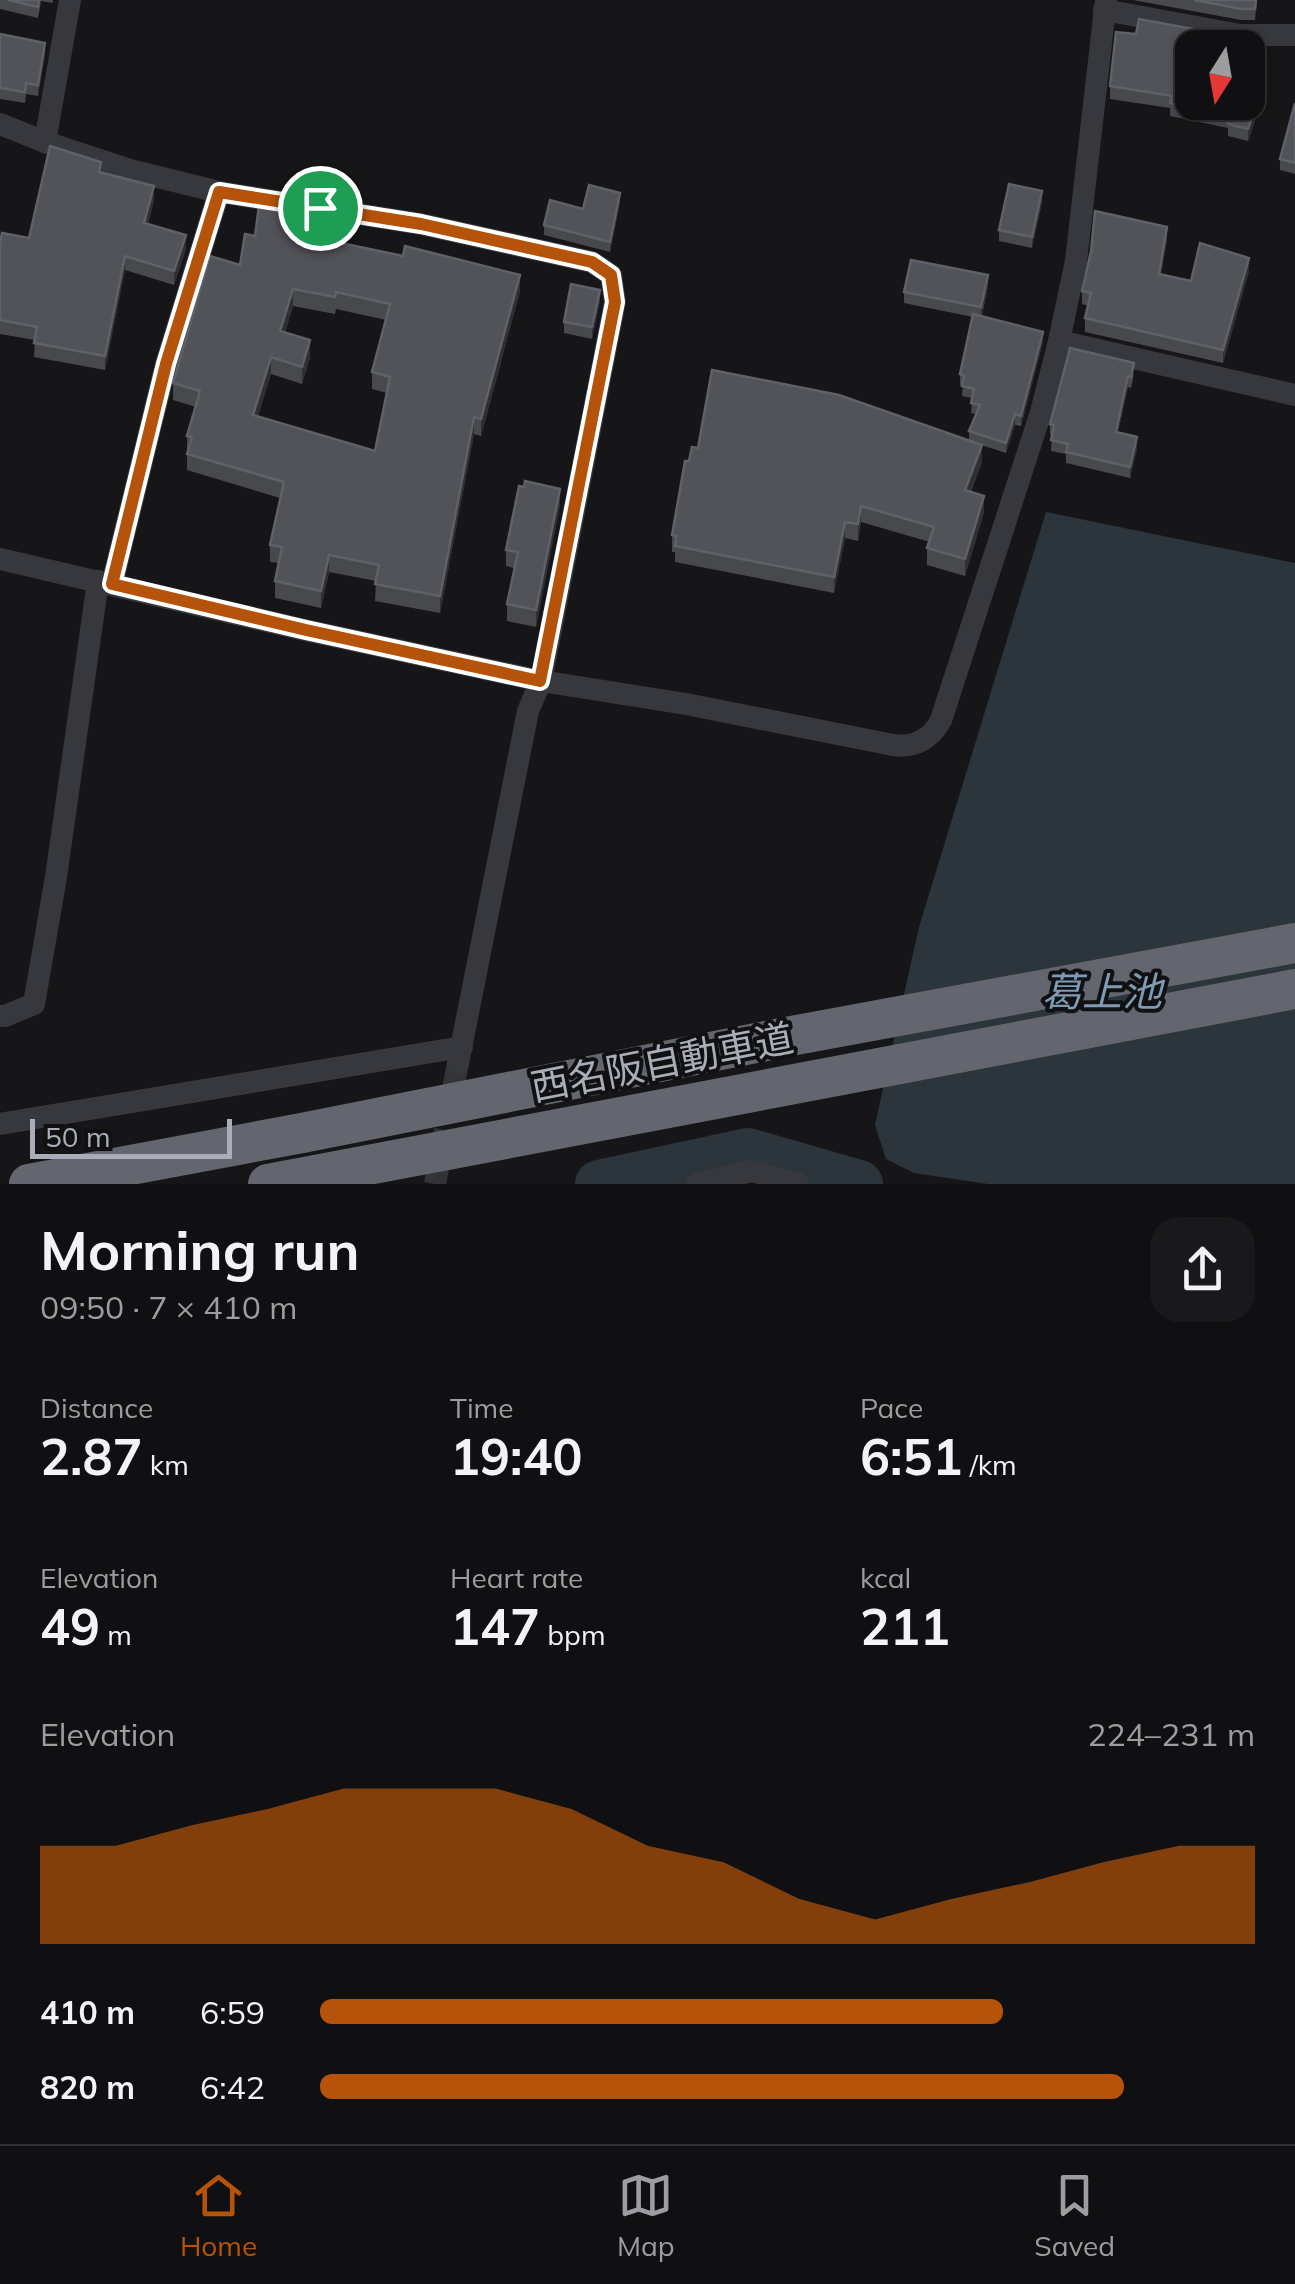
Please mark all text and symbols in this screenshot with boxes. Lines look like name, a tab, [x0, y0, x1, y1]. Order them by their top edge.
north arrow	[1175, 30, 1265, 120]
map controls	[1175, 30, 1265, 120]
pin	[278, 166, 363, 251]
icon: arrive	[293, 181, 348, 236]
water label: 葛上池	[1042, 966, 1166, 1016]
street label: 西名阪自動車道	[527, 1013, 797, 1111]
scale bar	[30, 1114, 232, 1158]
text: 50 m	[45, 1119, 111, 1154]
text: Morning run	[40, 1215, 360, 1284]
button: share	[1150, 1217, 1255, 1322]
text: 09:50 · 7 × 410 m	[40, 1287, 297, 1327]
text: Distance	[40, 1390, 153, 1425]
text: Time	[450, 1390, 513, 1425]
text: Pace	[860, 1390, 923, 1425]
text: 2.87	[40, 1425, 142, 1488]
text: 19:40	[450, 1425, 582, 1488]
text: 6:51	[860, 1425, 962, 1488]
text: km	[142, 1447, 189, 1482]
text: /km	[962, 1447, 1017, 1482]
text: Elevation	[40, 1560, 158, 1595]
text: Heart rate	[450, 1560, 583, 1595]
text: kcal	[860, 1560, 911, 1595]
text: 49	[40, 1595, 100, 1658]
text: 147	[450, 1595, 540, 1658]
text: 211	[860, 1595, 950, 1658]
text: m	[100, 1617, 132, 1652]
text: bpm	[540, 1617, 606, 1652]
text: Elevation	[40, 1714, 175, 1754]
text: 224–231 m	[1087, 1714, 1255, 1754]
text: 410 m	[40, 1992, 135, 2032]
text: 6:59	[200, 1992, 265, 2032]
text: 820 m	[40, 2067, 135, 2107]
text: 6:42	[200, 2067, 265, 2107]
tab: Home	[180, 2168, 257, 2263]
tab: Map	[617, 2168, 675, 2263]
tab: Saved	[1034, 2168, 1115, 2263]

